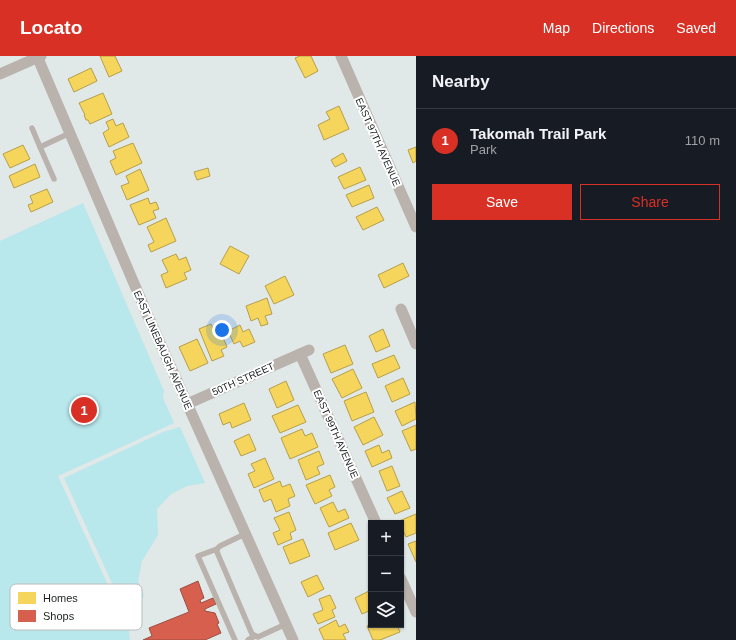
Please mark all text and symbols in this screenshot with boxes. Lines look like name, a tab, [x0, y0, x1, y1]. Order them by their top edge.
text: Locato	[20, 17, 82, 38]
text: Map	[543, 20, 570, 36]
text: Directions	[592, 20, 654, 36]
text: Saved	[676, 20, 716, 36]
text: Nearby	[432, 72, 490, 91]
street label: EAST 97TH AVENUE	[353, 96, 403, 188]
text: Takomah Trail Park	[470, 125, 606, 142]
text: 1	[441, 133, 449, 148]
text: 110 m	[685, 133, 720, 148]
text: Park	[470, 142, 497, 157]
button: Save	[432, 184, 572, 220]
button: Share	[580, 184, 720, 220]
street label: EAST LINEBAUGH AVENUE	[132, 289, 194, 412]
your location	[212, 320, 232, 340]
street label: 50TH STREET	[210, 360, 276, 398]
street label: EAST 99TH AVENUE	[311, 388, 361, 480]
pin: 1	[71, 395, 97, 425]
map controls	[368, 520, 404, 628]
button: +	[368, 520, 404, 556]
button: −	[368, 556, 404, 592]
legend	[10, 584, 142, 630]
text: Homes	[43, 592, 78, 604]
button: layers	[368, 592, 404, 628]
text: Shops	[43, 610, 75, 622]

